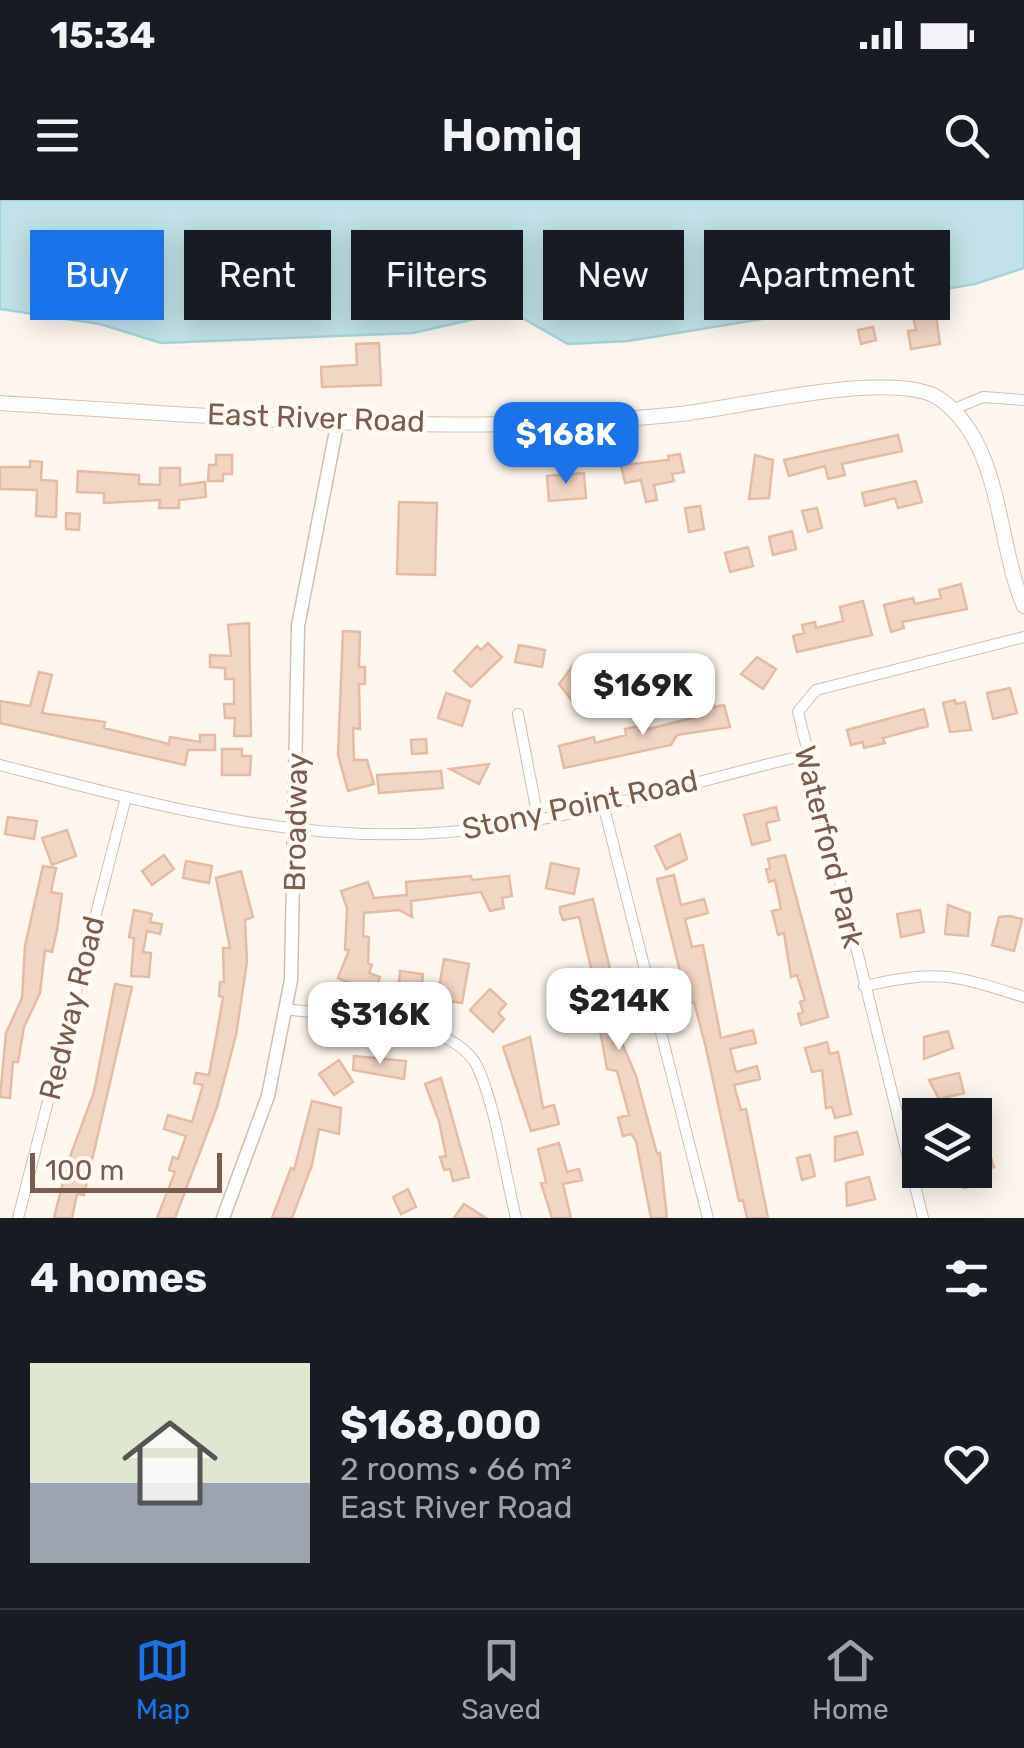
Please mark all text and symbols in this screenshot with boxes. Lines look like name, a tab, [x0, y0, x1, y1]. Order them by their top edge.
text: 15:34	[50, 12, 156, 58]
icon: menu	[30, 108, 85, 163]
icon: search	[939, 108, 994, 163]
text: Homiq	[441, 109, 583, 162]
chip: Buy	[30, 230, 164, 320]
chip: Rent	[184, 230, 331, 320]
chip: Filters	[351, 230, 523, 320]
chip: New	[543, 230, 684, 320]
chip: Apartment	[704, 230, 950, 320]
street label: East River Road	[206, 396, 426, 440]
pin: $168K	[496, 402, 636, 487]
text: $168K	[516, 415, 617, 453]
pin: $169K	[573, 653, 713, 738]
text: $169K	[593, 666, 693, 704]
street label: Waterford Park	[787, 742, 872, 952]
street label: Broadway	[277, 752, 315, 892]
street label: Stony Point Road	[459, 762, 701, 848]
street label: Redway Road	[32, 912, 112, 1104]
pin: $214K	[549, 968, 689, 1053]
text: $214K	[568, 981, 670, 1019]
pin: $316K	[310, 982, 450, 1067]
text: $316K	[330, 995, 430, 1033]
map controls	[902, 1098, 992, 1188]
button: layers	[902, 1098, 992, 1188]
scale bar	[30, 1148, 222, 1193]
text: 100 m	[45, 1154, 124, 1187]
icon: filters	[939, 1251, 994, 1306]
text: 4 homes	[30, 1253, 207, 1303]
text: $168,000	[340, 1400, 542, 1450]
icon: home	[110, 1403, 230, 1523]
icon: heart	[939, 1436, 994, 1491]
text: 2 rooms · 66 m²	[340, 1450, 572, 1488]
text: East River Road	[340, 1488, 573, 1526]
tab: Map	[135, 1633, 190, 1726]
tab: Saved	[461, 1633, 541, 1726]
tab: Home	[812, 1633, 889, 1726]

